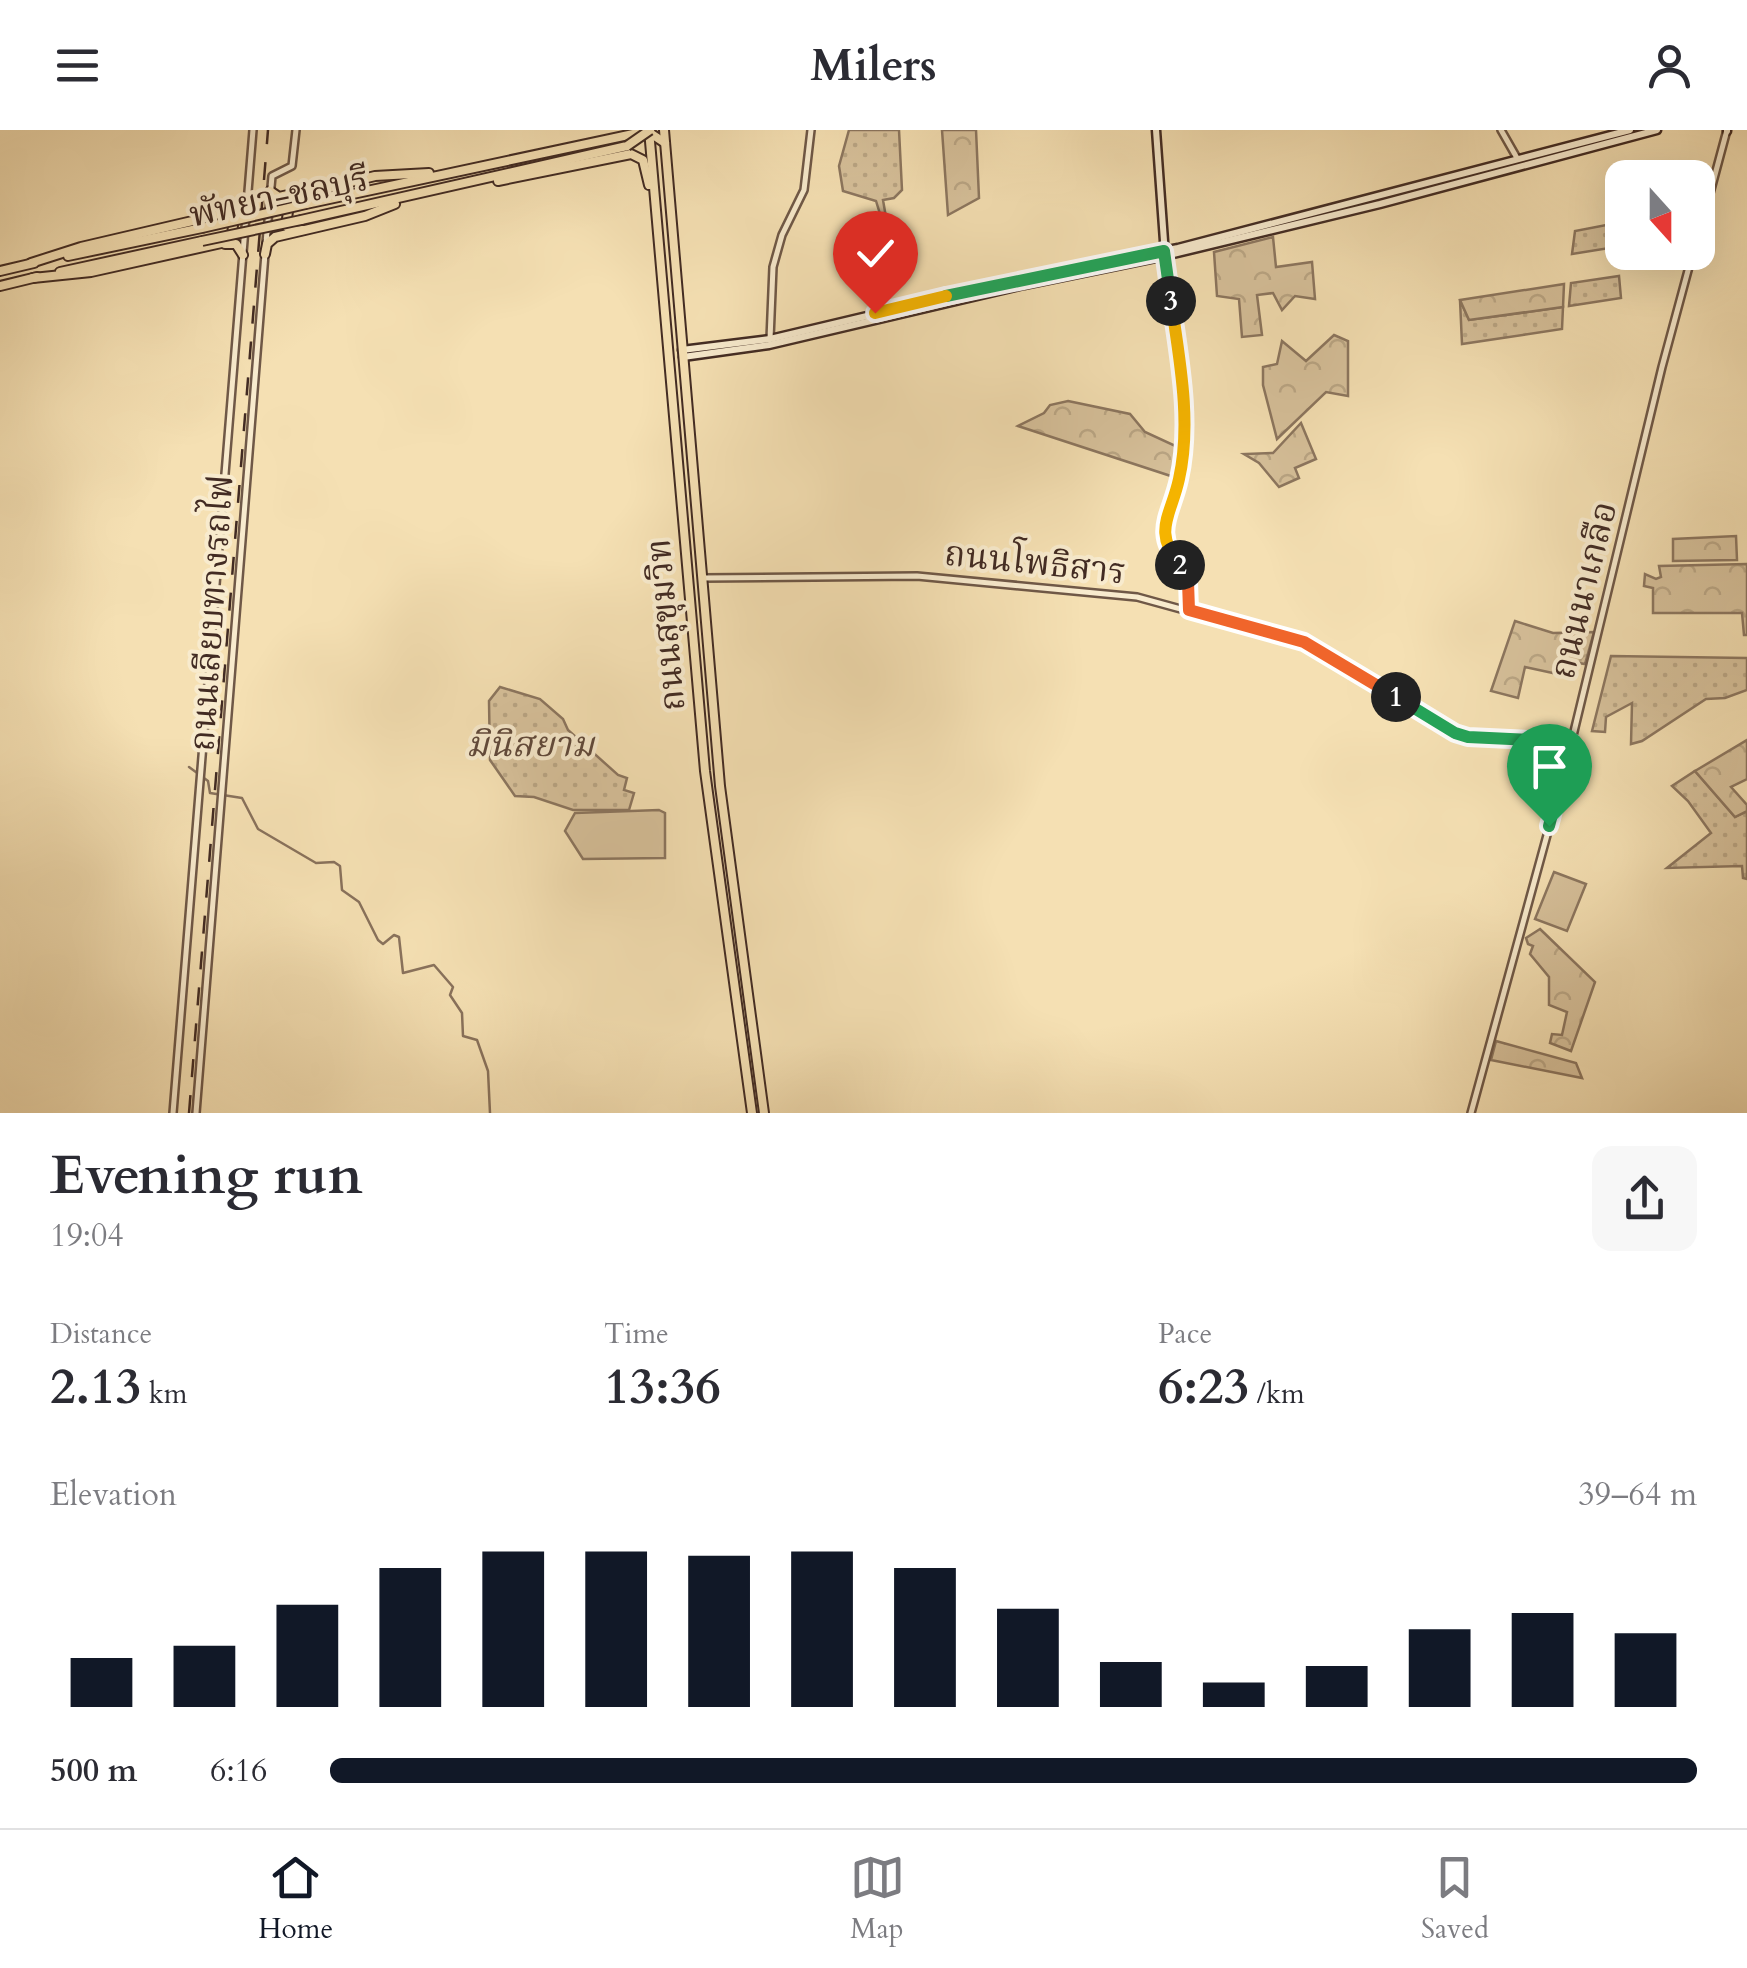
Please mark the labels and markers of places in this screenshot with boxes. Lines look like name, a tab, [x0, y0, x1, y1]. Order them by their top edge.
pin	[833, 211, 918, 314]
pin: 3	[1146, 276, 1196, 326]
pin: 2	[1155, 540, 1205, 590]
pin: 1	[1371, 672, 1421, 722]
pin	[1507, 724, 1592, 827]

